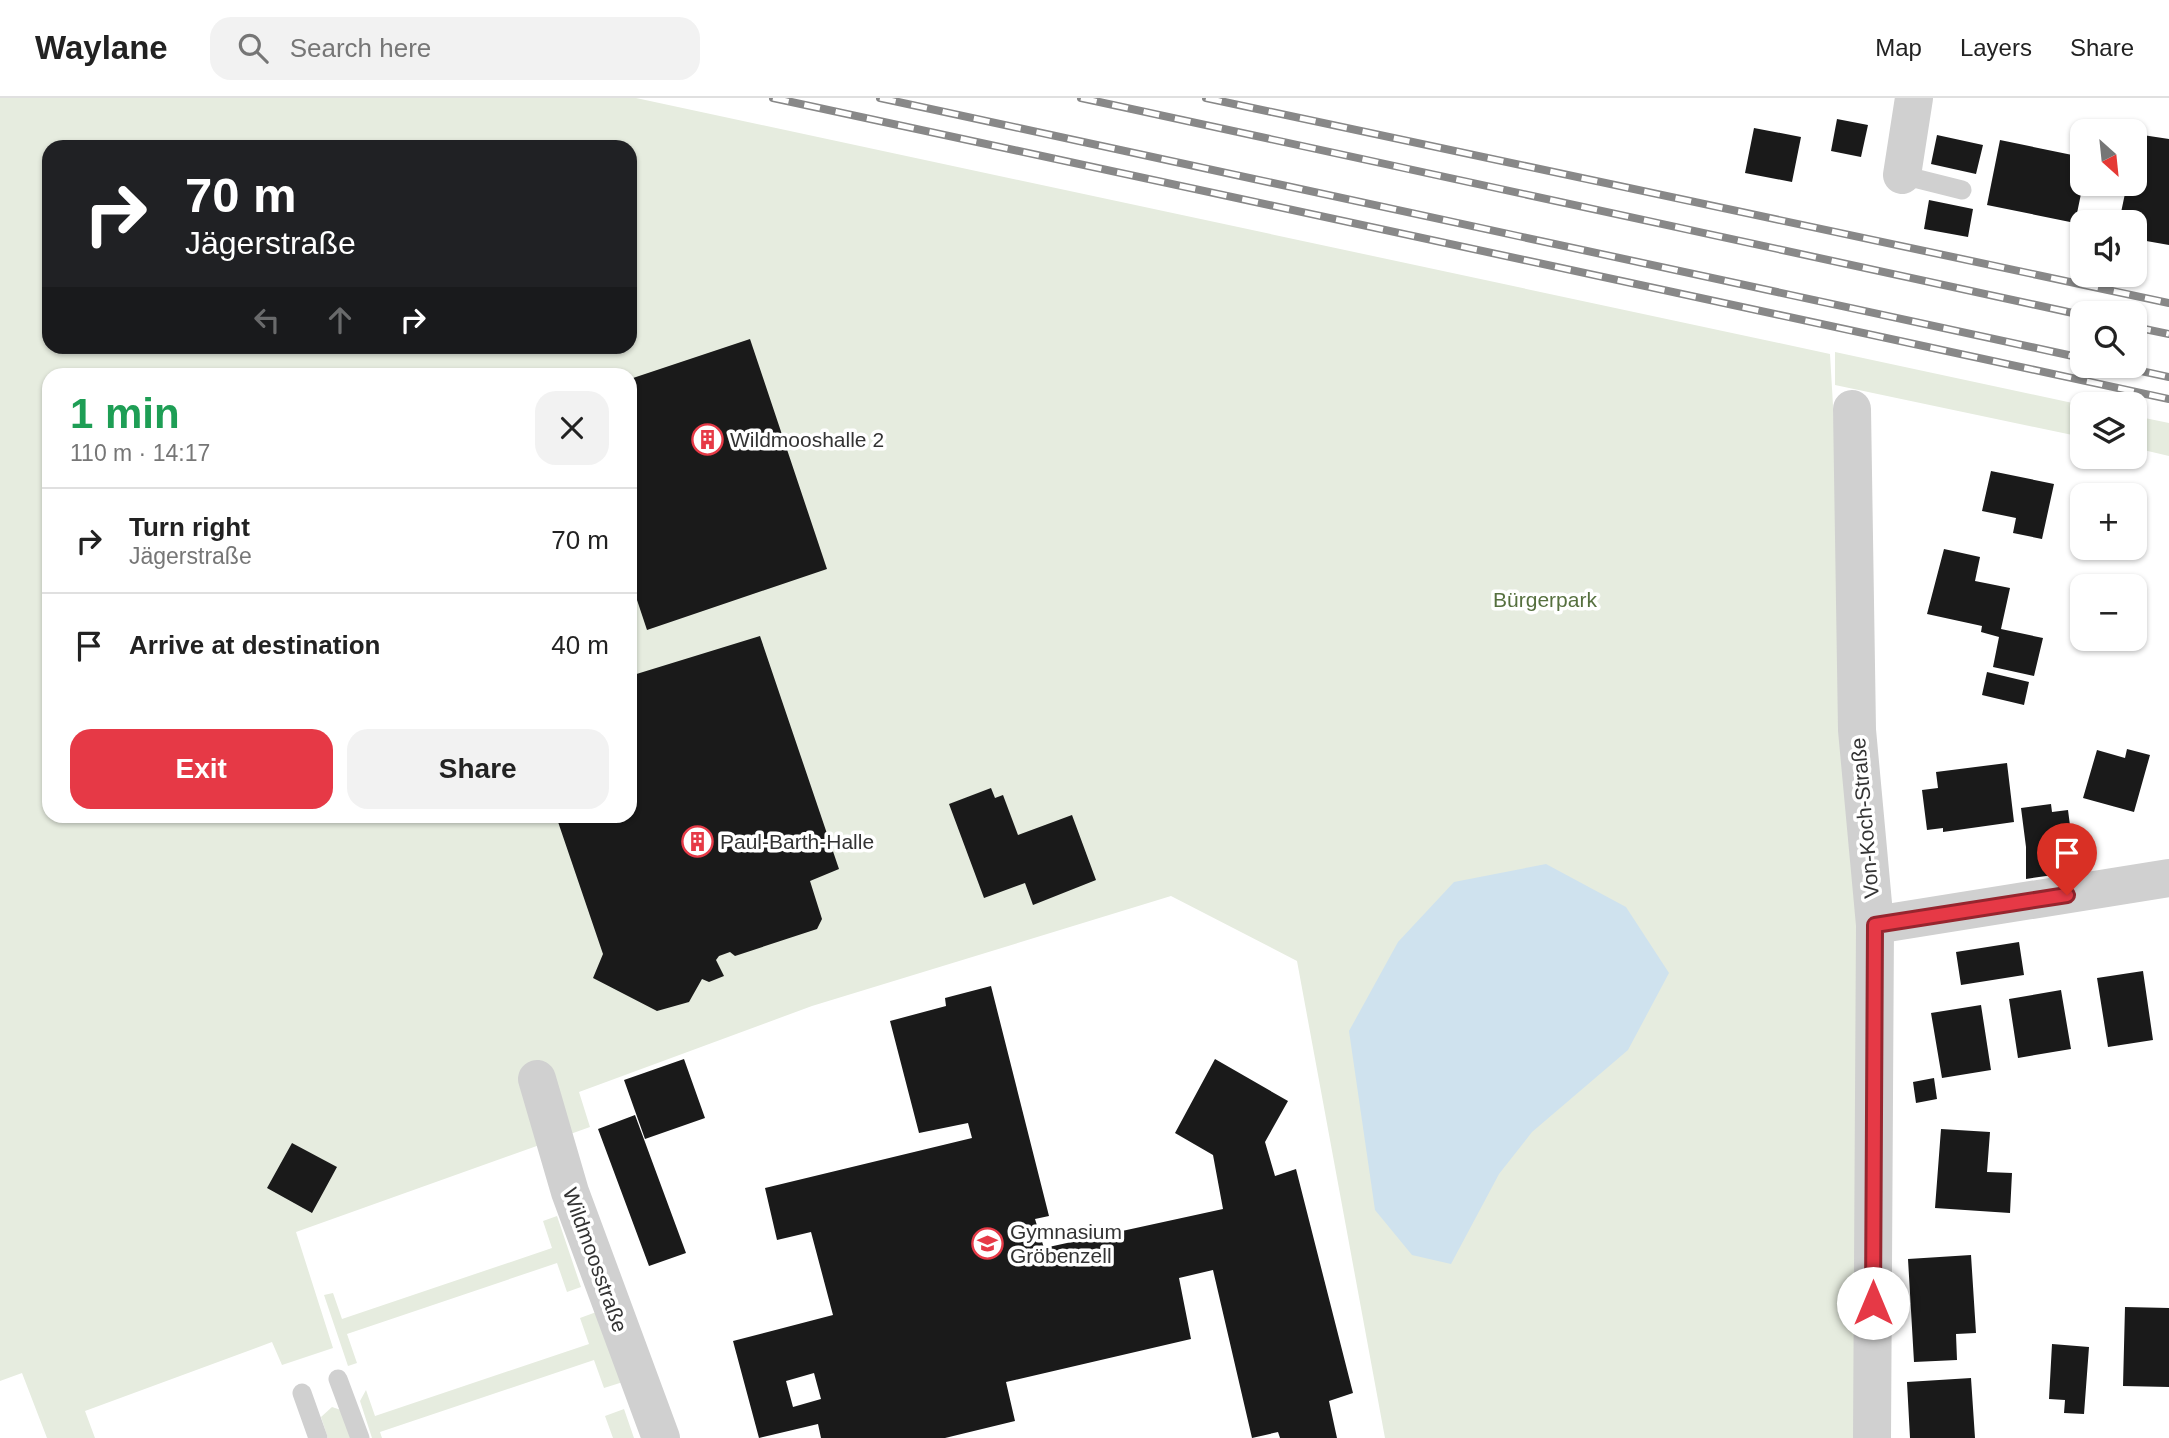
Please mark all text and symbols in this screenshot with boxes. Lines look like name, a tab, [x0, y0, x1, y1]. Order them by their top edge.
search box	[210, 17, 700, 80]
text: Waylane	[35, 29, 168, 66]
icon: search	[234, 29, 272, 67]
text: Search here	[290, 33, 431, 63]
text: Map	[1875, 34, 1922, 61]
text: Layers	[1960, 34, 2032, 61]
text: Share	[2070, 34, 2134, 61]
north arrow	[2070, 119, 2147, 196]
map controls	[2070, 119, 2147, 651]
icon: right	[70, 168, 161, 259]
text: 70 m	[185, 168, 297, 222]
button: sound	[2070, 210, 2147, 287]
text: Jägerstraße	[185, 225, 356, 261]
icon: left	[248, 301, 286, 339]
icon: ahead	[321, 301, 359, 339]
icon: right	[394, 301, 432, 339]
button: search	[2070, 301, 2147, 378]
text: 1 min	[70, 390, 180, 437]
button: close	[535, 391, 609, 465]
button: layers	[2070, 392, 2147, 469]
building icon: Wildmooshalle 2	[690, 423, 724, 457]
place label: Wildmooshalle 2	[730, 428, 884, 451]
text: 110 m · 14:17	[70, 440, 210, 466]
button: +	[2070, 483, 2147, 560]
text: Turn right	[129, 512, 250, 542]
icon: right	[70, 522, 108, 560]
text: 70 m	[551, 525, 609, 555]
text: Jägerstraße	[129, 543, 252, 569]
button: −	[2070, 574, 2147, 651]
park label: Bürgerpark	[1493, 588, 1597, 611]
icon: arrive	[70, 627, 108, 665]
text: Arrive at destination	[129, 630, 380, 660]
text: 40 m	[551, 630, 609, 660]
button: Exit	[70, 729, 333, 809]
button: Share	[347, 729, 609, 809]
street label: Von-Koch-Straße	[1846, 737, 1883, 899]
pin	[2037, 823, 2097, 895]
building icon: Paul-Barth-Halle	[680, 825, 714, 859]
place label: Paul-Barth-Halle	[720, 830, 874, 853]
icon: arrive	[2048, 834, 2086, 872]
street label: Wildmoosstraße	[559, 1185, 632, 1335]
place label: Gymnasium Gröbenzell	[1010, 1220, 1122, 1267]
school or university icon: Gymnasium Gröbenzell	[970, 1227, 1004, 1261]
position arrow	[1836, 1266, 1910, 1340]

